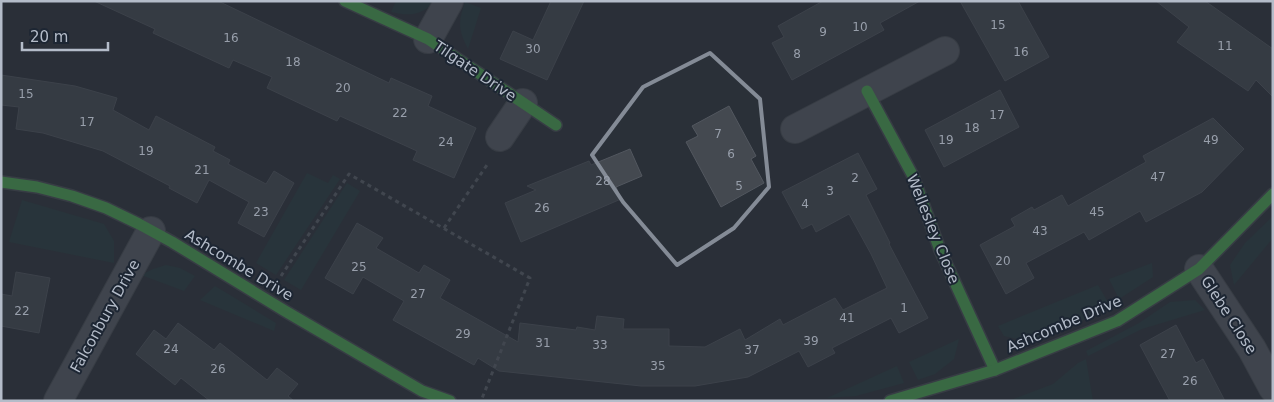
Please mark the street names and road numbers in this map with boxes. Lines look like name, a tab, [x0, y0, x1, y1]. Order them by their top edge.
street label: Tilgate Drive	[429, 36, 520, 105]
street label: Wellesley Close	[903, 172, 963, 286]
street label: Ashcombe Drive	[182, 226, 296, 304]
street label: Falconbury Drive	[66, 256, 144, 376]
street label: Glebe Close	[1197, 273, 1261, 357]
street label: Ashcombe Drive	[1004, 292, 1124, 356]

